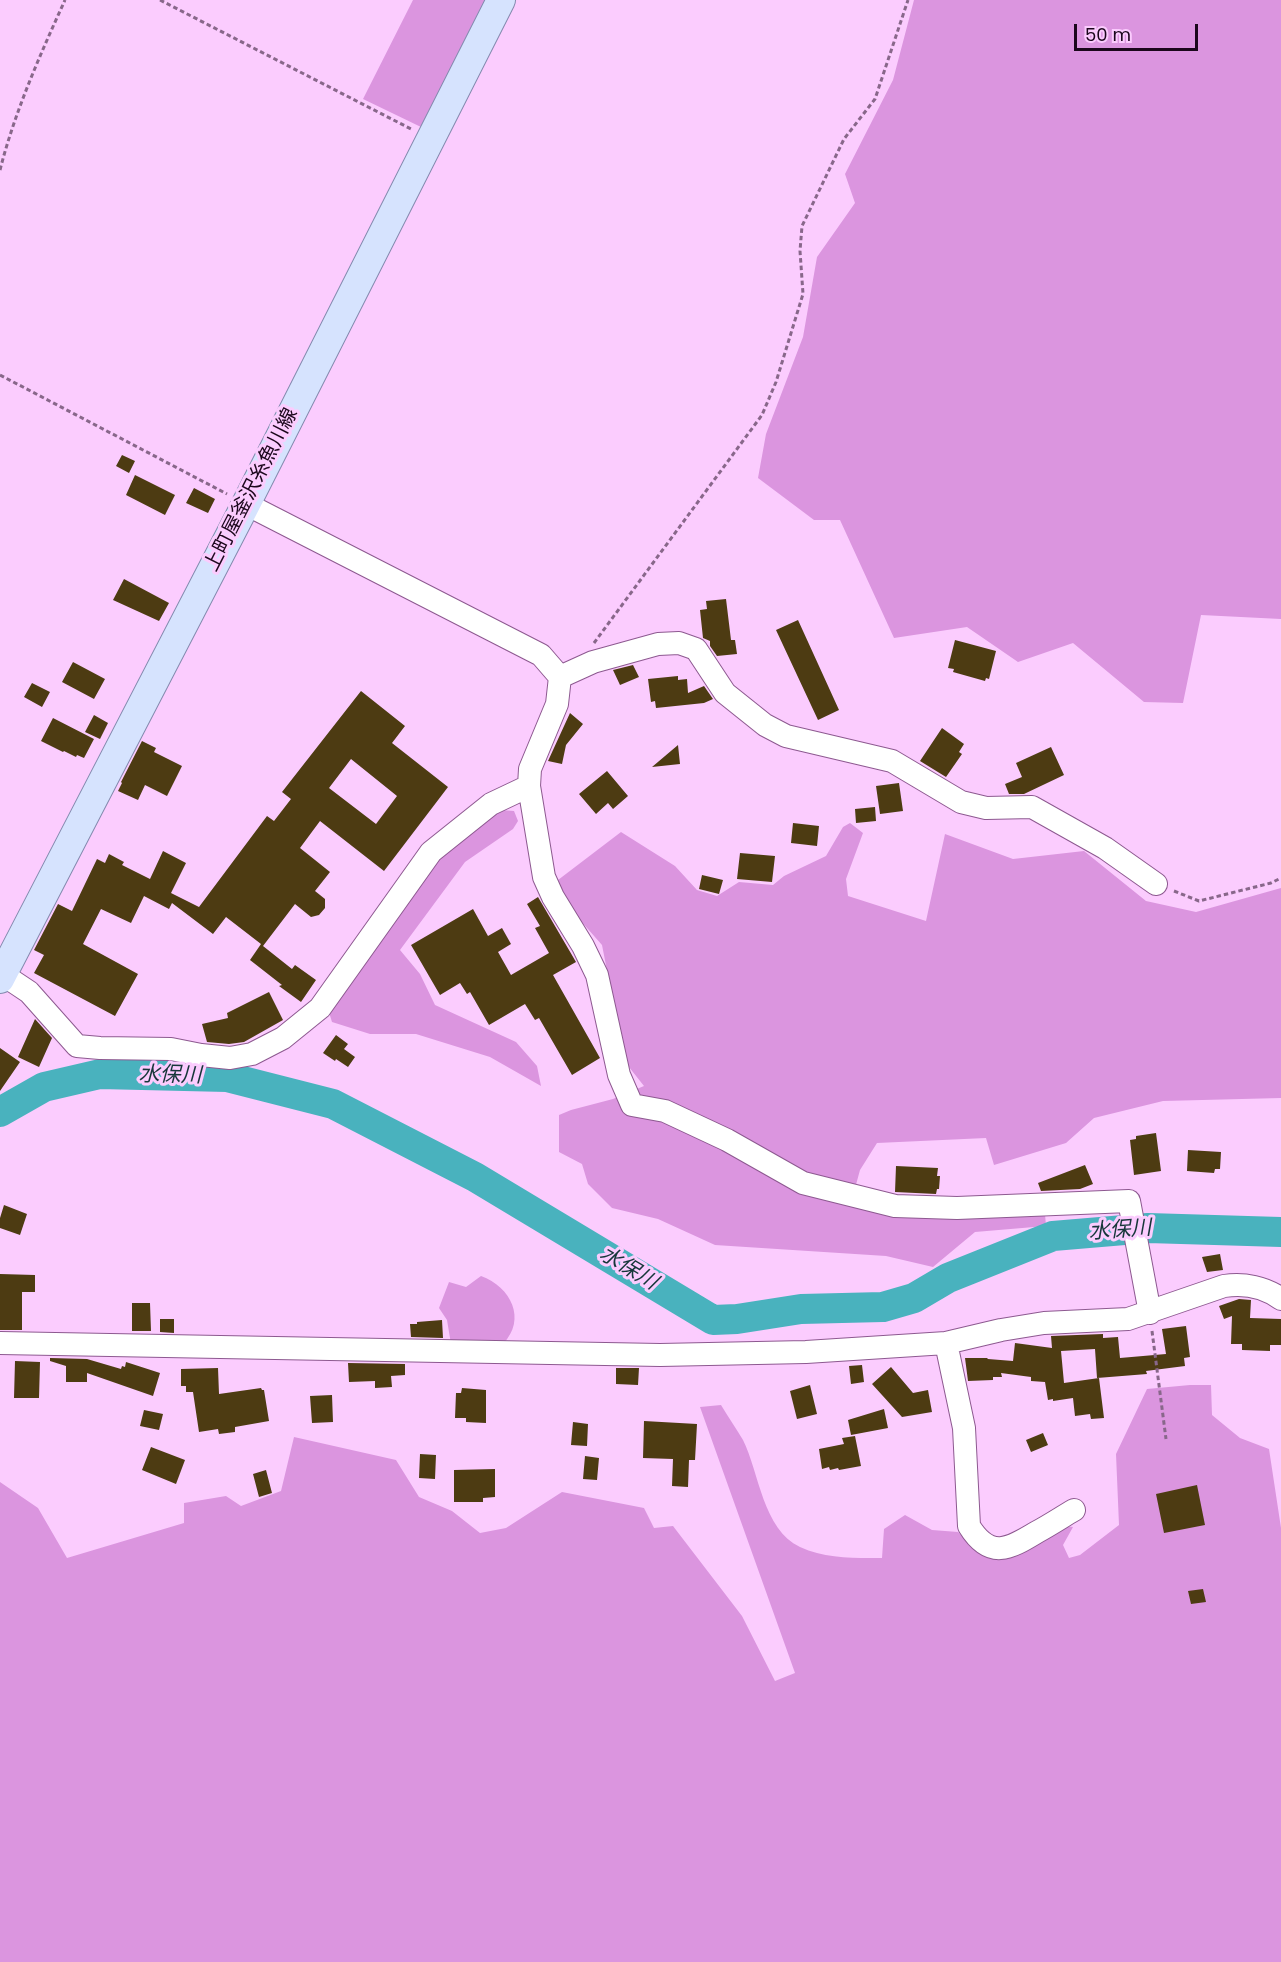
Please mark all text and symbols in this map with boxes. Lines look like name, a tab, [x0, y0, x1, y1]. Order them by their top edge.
scale bar	[1077, 12, 1202, 50]
text: 50 m	[1085, 22, 1131, 47]
street label: 上町屋釜沢糸魚川線	[200, 404, 304, 576]
water label: 水保川	[138, 1063, 202, 1089]
water label: 水保川	[1088, 1216, 1152, 1246]
water label: 水保川	[595, 1242, 661, 1296]

